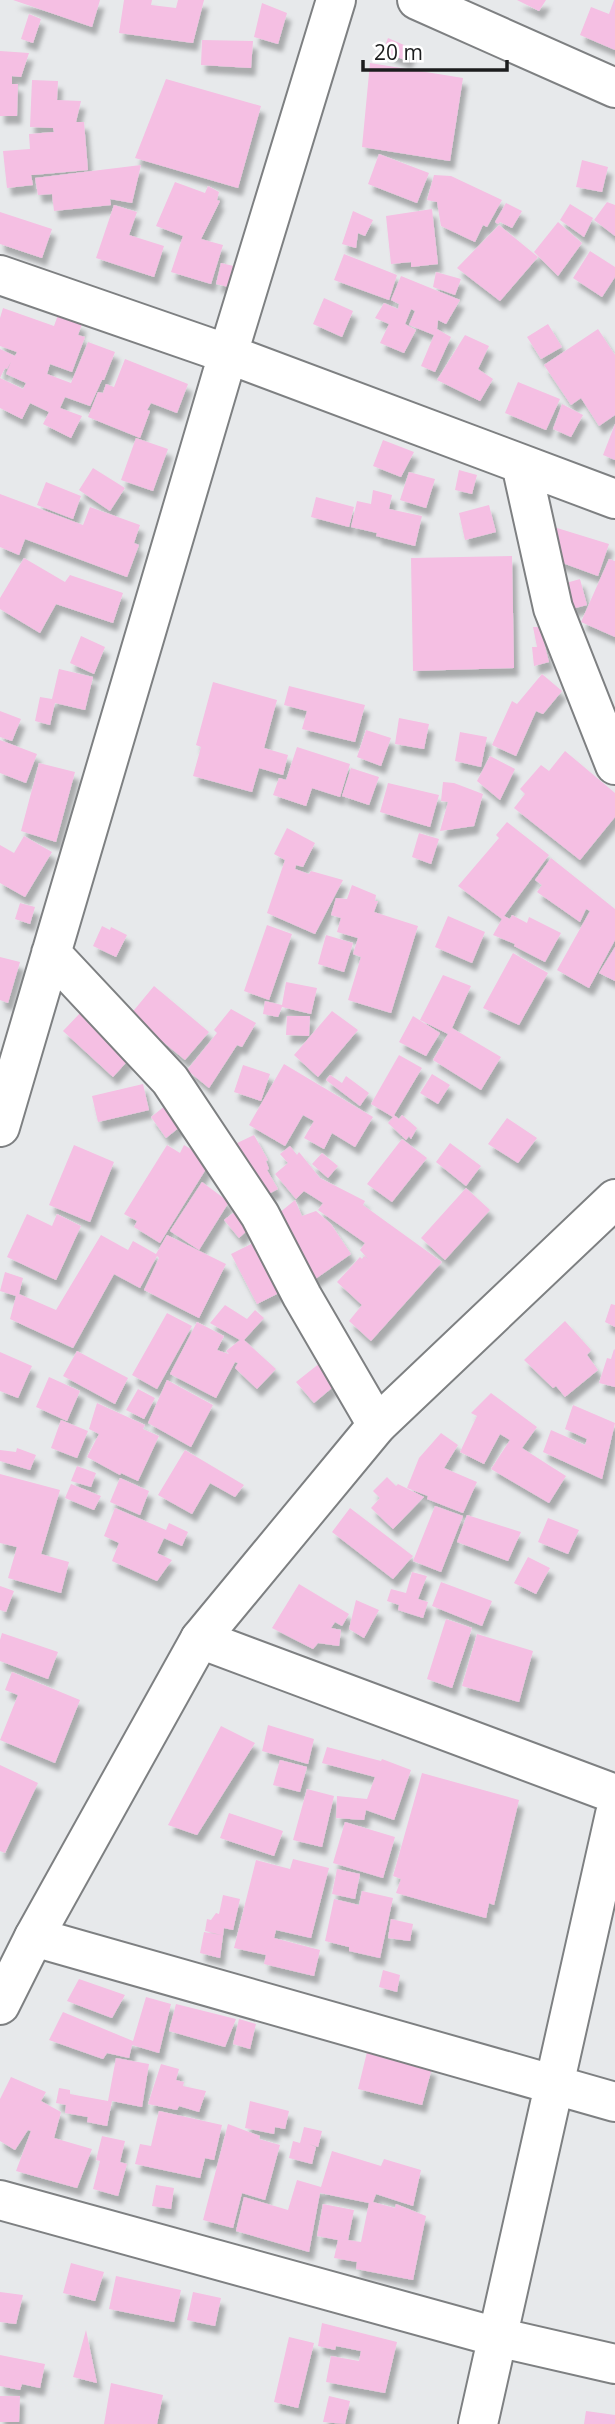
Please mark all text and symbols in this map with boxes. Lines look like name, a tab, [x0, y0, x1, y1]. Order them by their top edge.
scale bar	[363, 28, 506, 72]
text: 20 m	[374, 38, 423, 66]

